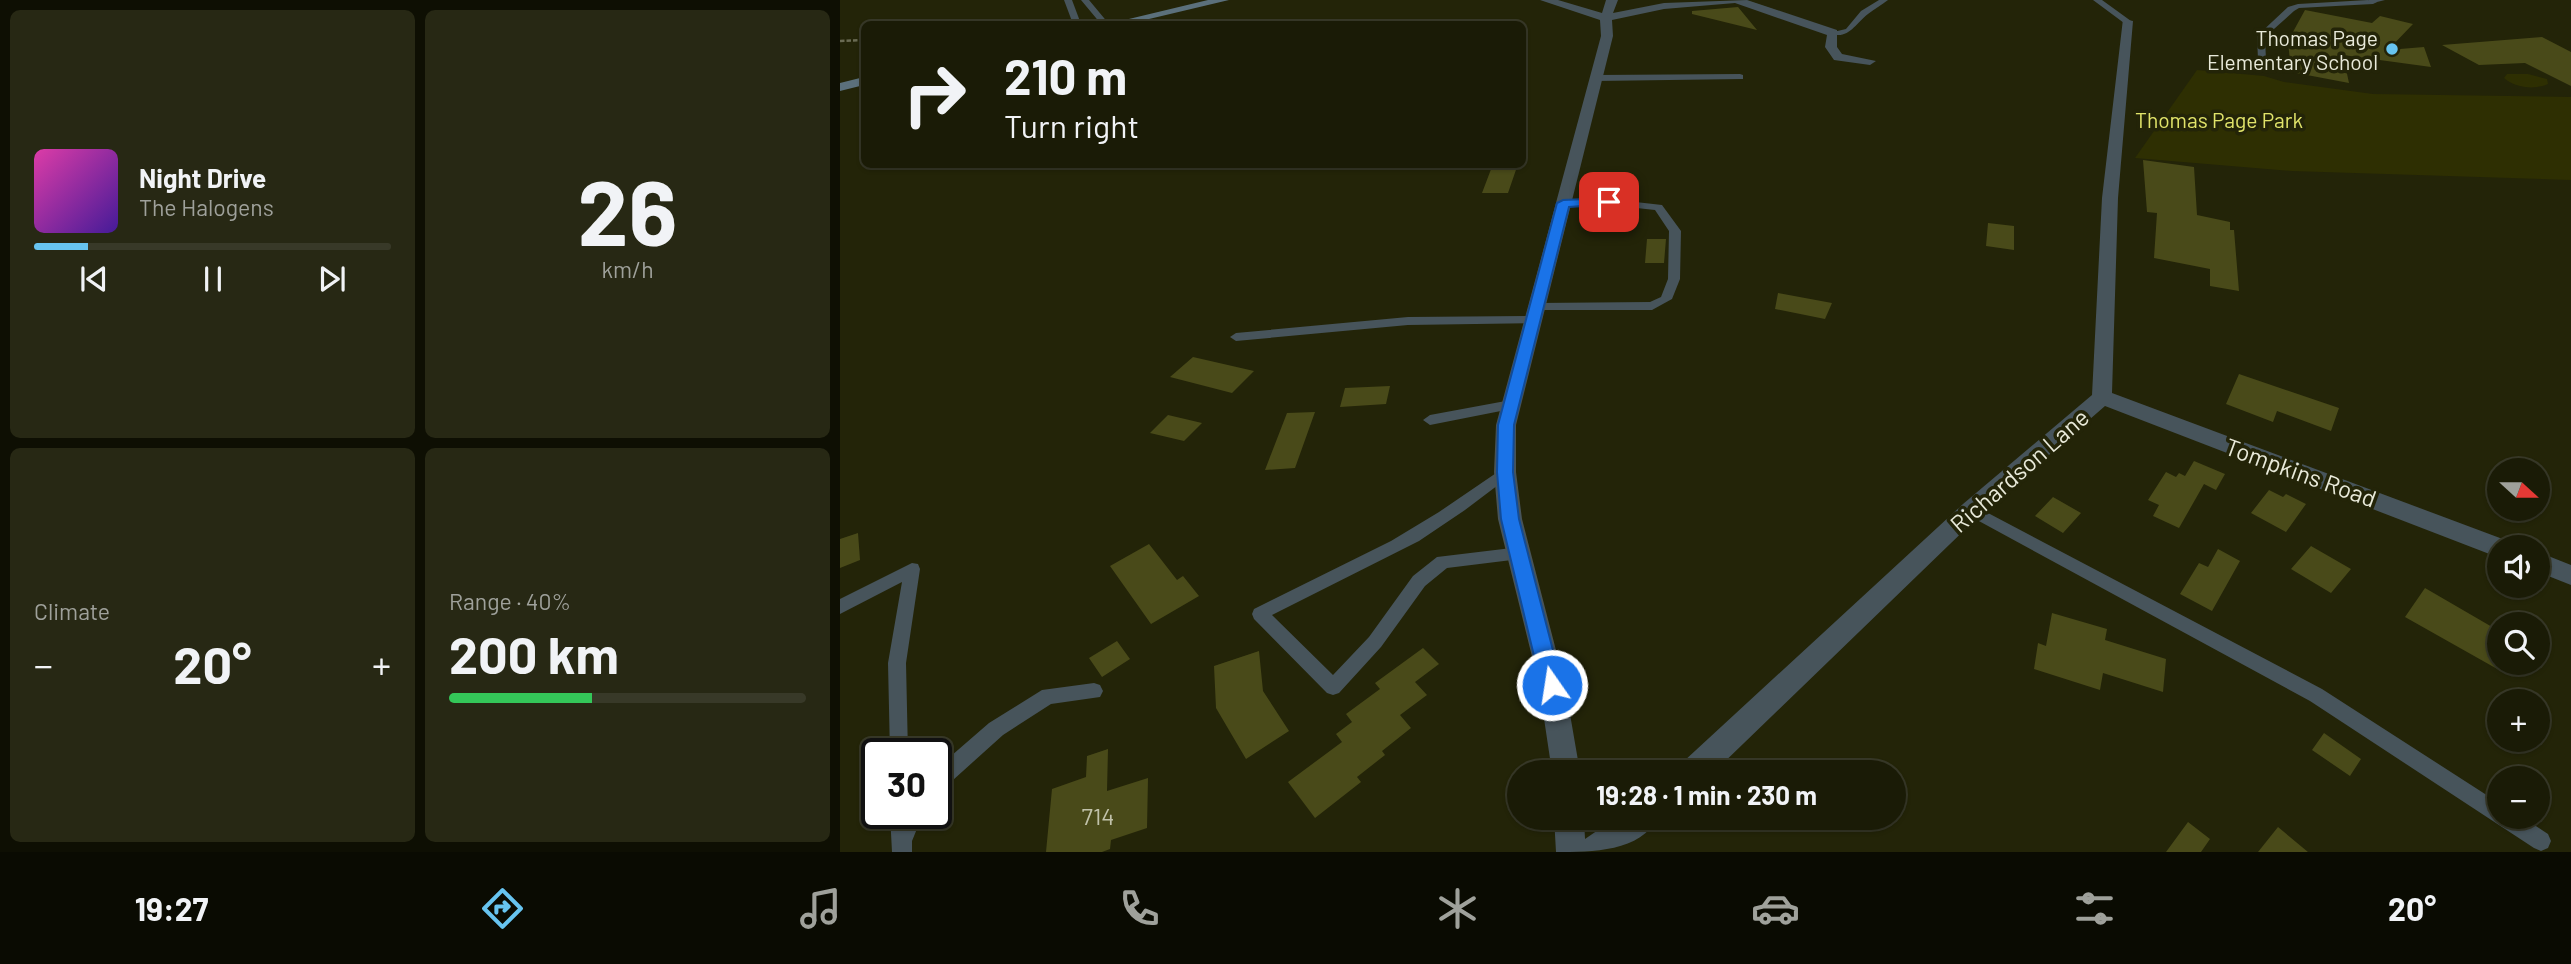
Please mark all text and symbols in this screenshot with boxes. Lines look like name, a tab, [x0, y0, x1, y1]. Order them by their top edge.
place label: Thomas Page Elementary School	[2207, 25, 2378, 74]
marker: Thomas Page Elementary School	[2384, 41, 2400, 57]
text: 210 m	[1004, 46, 1127, 105]
icon: right	[889, 49, 980, 140]
text: Turn right	[1004, 106, 1139, 144]
park label: Thomas Page Park	[2135, 107, 2303, 132]
text: 26	[578, 155, 677, 264]
text: Night Drive	[139, 162, 266, 193]
pin	[1579, 172, 1639, 232]
icon: arrive	[1590, 183, 1628, 221]
text: The Halogens	[139, 193, 274, 221]
text: km/h	[601, 255, 654, 283]
icon: previous	[75, 260, 113, 298]
icon: pause	[194, 260, 232, 298]
icon: next	[313, 260, 351, 298]
street label: Richardson Lane	[1944, 402, 2094, 538]
street label: Tompkins Road	[2222, 431, 2380, 513]
north arrow	[2487, 458, 2550, 522]
map controls	[2487, 458, 2550, 829]
button: sound	[2487, 535, 2550, 598]
text: Range · 40%	[449, 587, 571, 615]
text: Climate	[34, 597, 110, 625]
button: search	[2487, 612, 2550, 675]
text: 200 km	[449, 622, 619, 684]
text: 20°	[173, 632, 252, 694]
text: −	[34, 641, 53, 687]
text: +	[372, 641, 391, 687]
position arrow	[1515, 648, 1589, 722]
button: +	[2487, 689, 2550, 752]
speed limit sign: 30	[861, 738, 952, 829]
button: −	[2487, 766, 2550, 829]
text: 19:28 · 1 min · 230 m	[1596, 779, 1817, 810]
house number: 714	[1081, 801, 1115, 830]
icon: directions	[478, 884, 527, 933]
icon: music	[796, 884, 845, 933]
icon: phone	[1115, 884, 1164, 933]
icon: climate	[1433, 884, 1482, 933]
icon: car	[1751, 884, 1800, 933]
icon: filters	[2070, 884, 2119, 933]
text: 19:27	[135, 889, 208, 927]
text: 20°	[2388, 889, 2436, 927]

